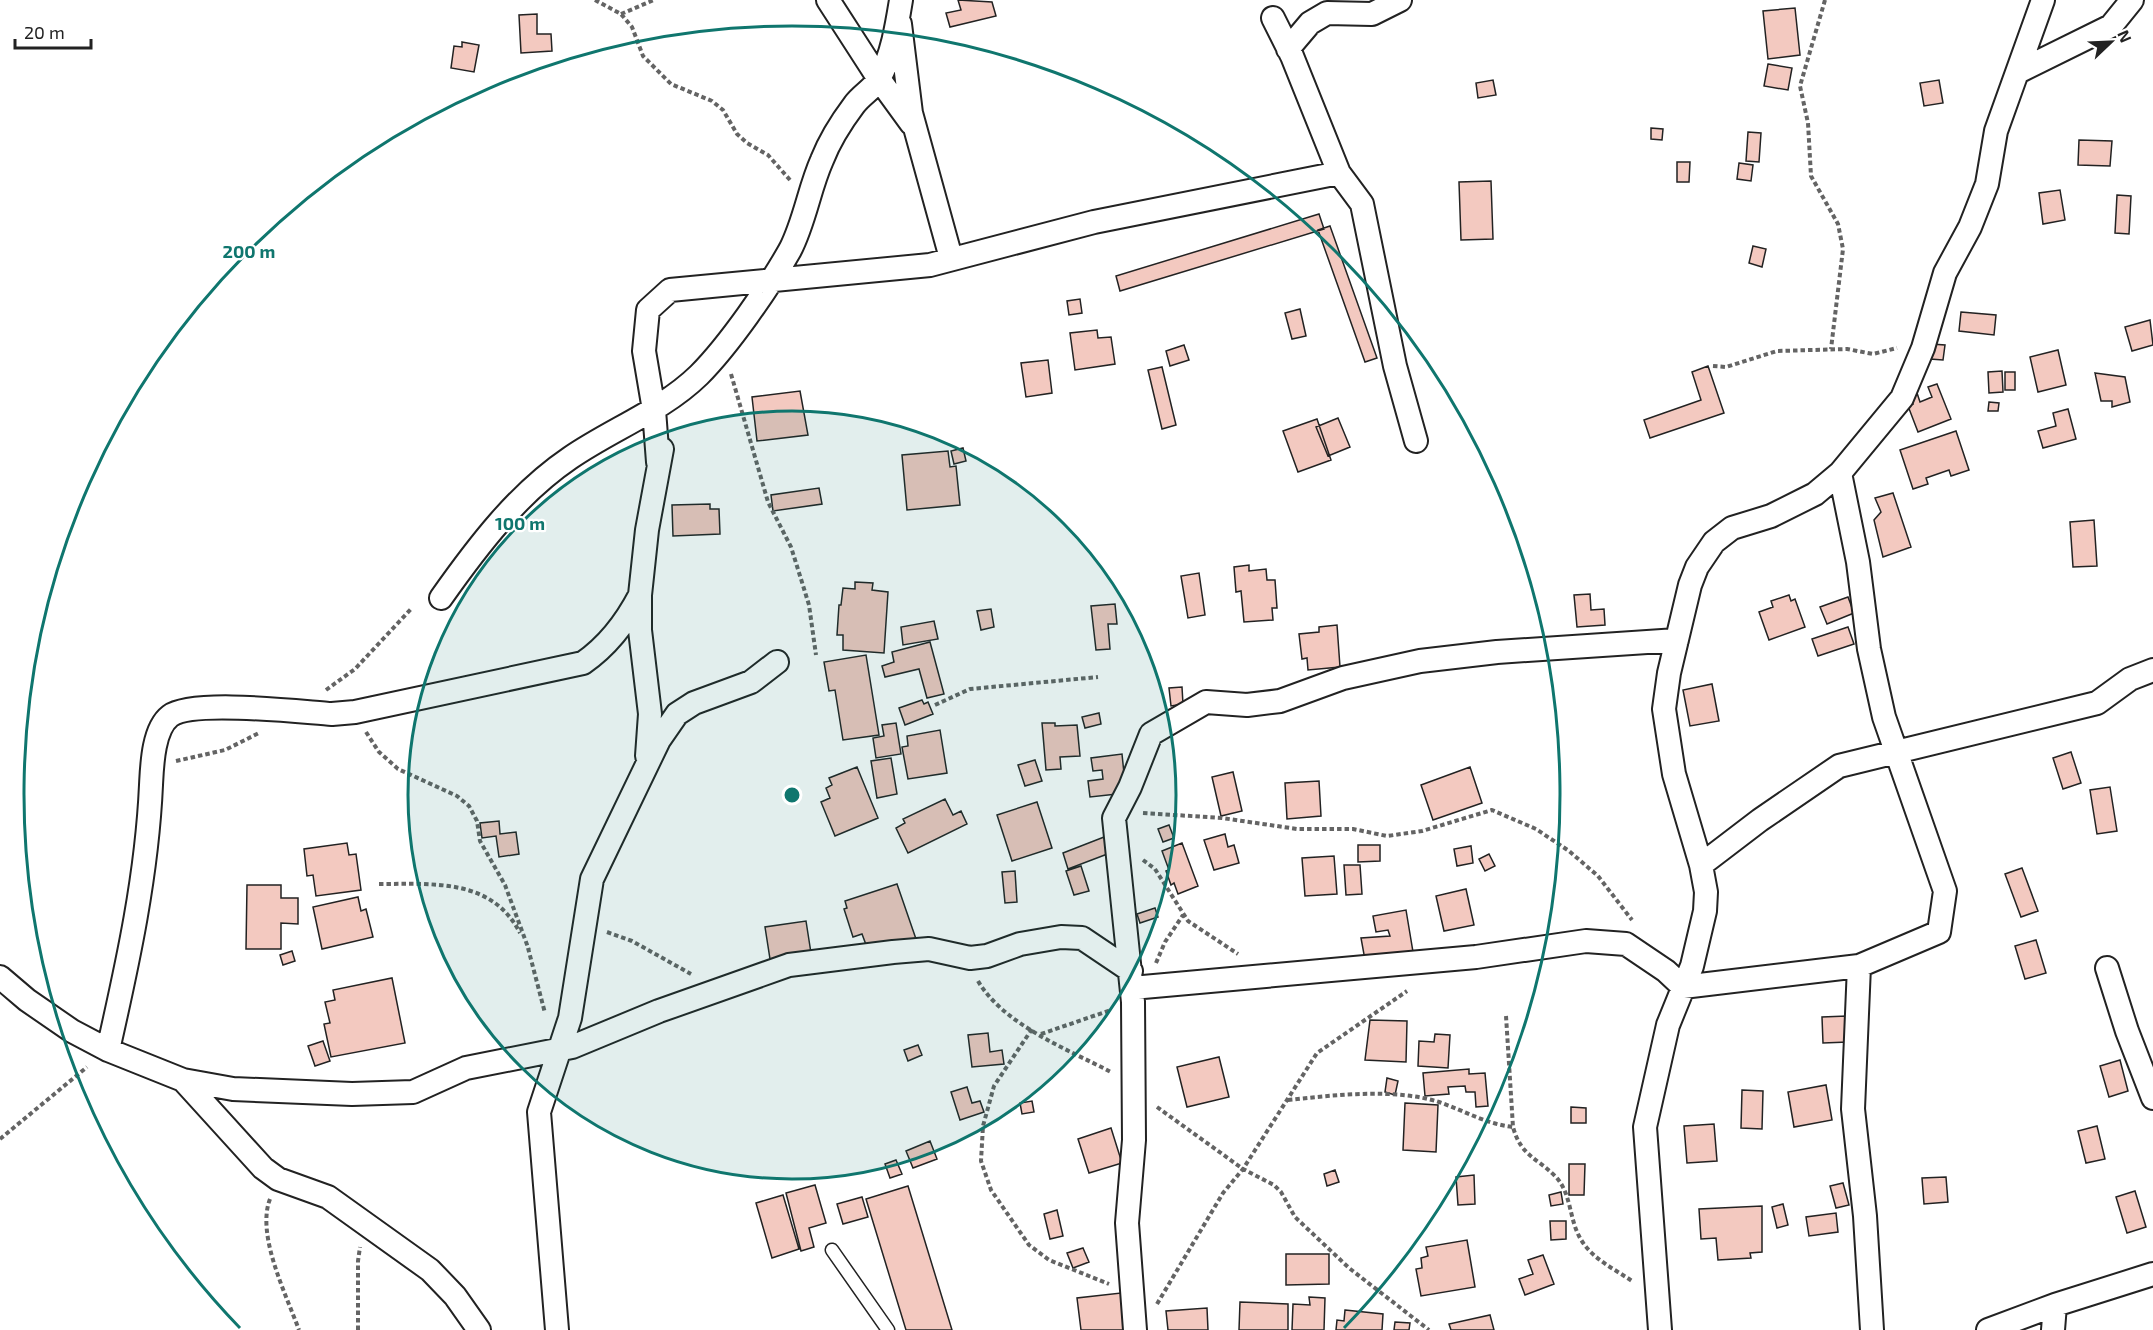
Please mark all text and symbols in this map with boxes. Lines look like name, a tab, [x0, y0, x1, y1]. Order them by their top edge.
scale bar	[15, 12, 92, 50]
north arrow	[2081, 12, 2141, 72]
text: 20 m	[24, 21, 65, 43]
text: N	[2114, 27, 2136, 45]
text: 200 m	[223, 240, 275, 262]
text: 100 m	[495, 512, 545, 534]
centre of rings	[782, 785, 802, 805]

